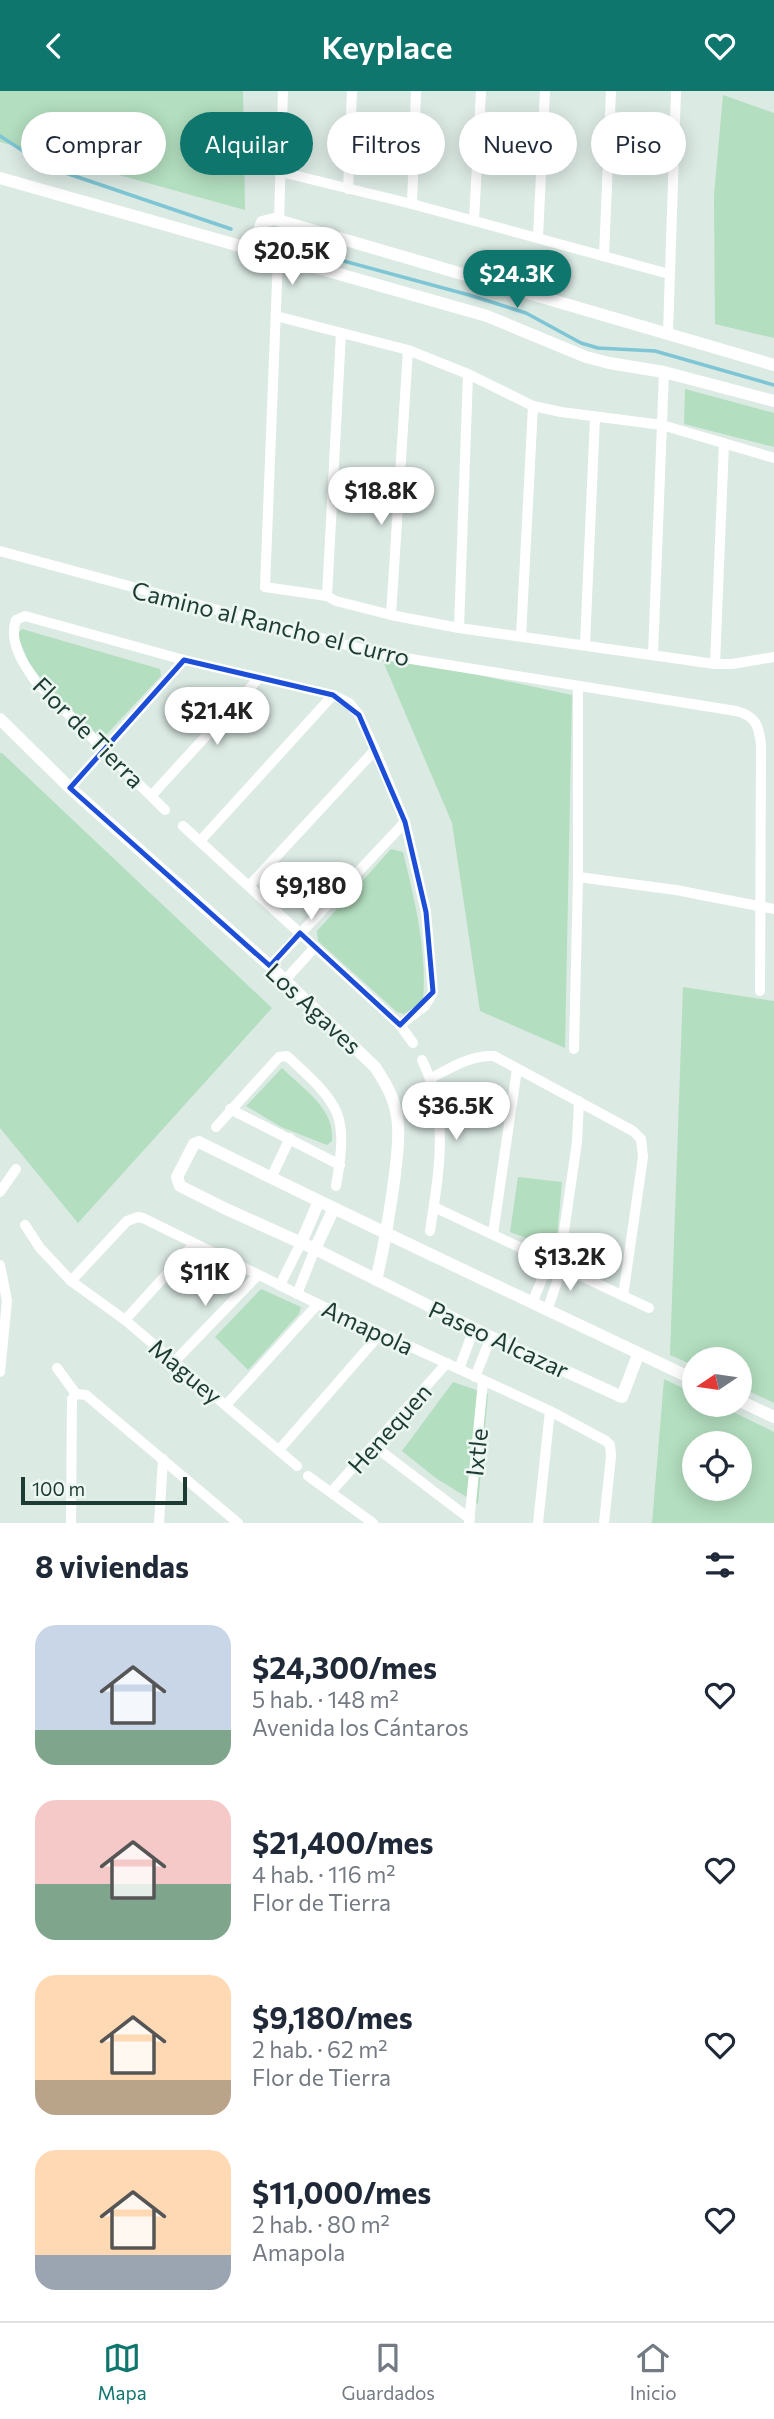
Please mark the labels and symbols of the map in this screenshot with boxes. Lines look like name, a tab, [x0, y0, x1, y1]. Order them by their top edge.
pin: $20.5K	[235, 227, 349, 287]
pin: $24.3K	[460, 251, 574, 310]
pin: $18.8K	[324, 467, 438, 527]
street label: Camino al Rancho el Curro	[129, 574, 413, 672]
street label: Flor de Tierra	[27, 670, 151, 794]
pin: $21.4K	[160, 687, 274, 747]
pin: $9,180	[254, 863, 368, 922]
street label: Los Agaves	[260, 956, 368, 1060]
pin: $36.5K	[399, 1083, 513, 1142]
pin: $13.2K	[513, 1233, 627, 1293]
pin: $11K	[164, 1249, 246, 1308]
street label: Amapola	[318, 1293, 418, 1361]
street label: Paseo Alcazar	[424, 1294, 574, 1384]
street label: Maguey	[144, 1332, 228, 1410]
north arrow	[682, 1347, 752, 1417]
street label: Henequen	[341, 1377, 437, 1479]
street label: Ixtle	[459, 1427, 493, 1477]
scale bar	[21, 1474, 187, 1506]

